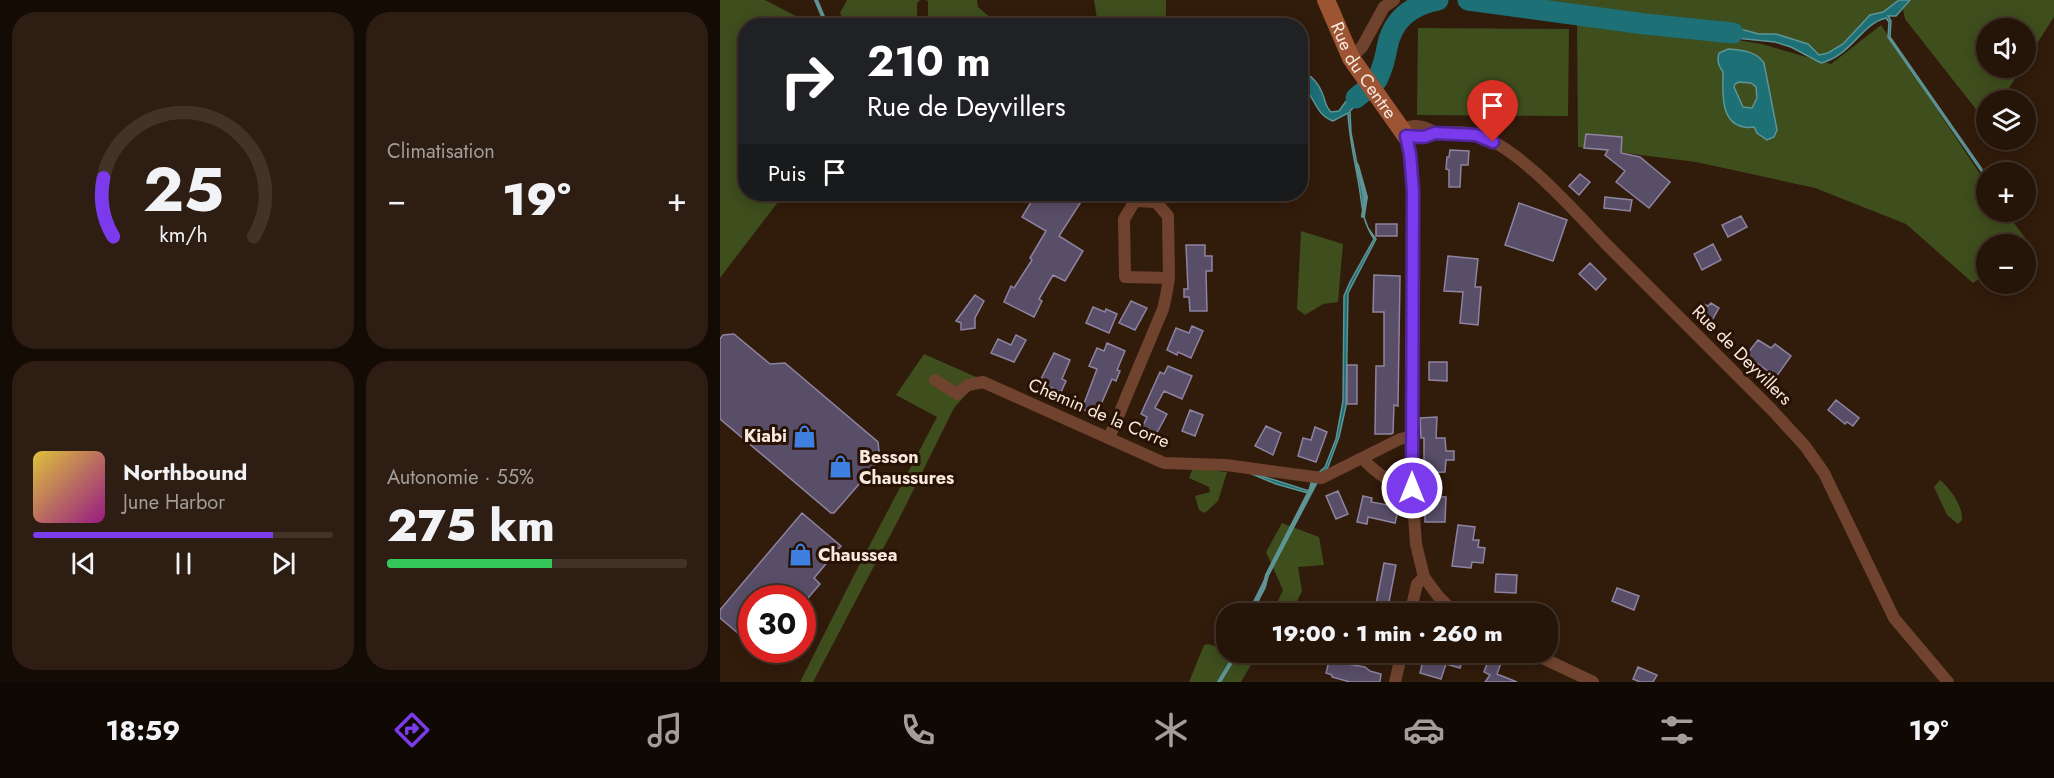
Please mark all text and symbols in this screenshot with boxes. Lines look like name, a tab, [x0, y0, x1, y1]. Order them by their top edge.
street label: Rue du Centre	[1324, 18, 1403, 124]
map controls	[1976, 18, 2036, 294]
button: sound	[1976, 18, 2036, 78]
text: 210 m	[867, 31, 991, 92]
icon: right	[768, 42, 846, 120]
pin	[1467, 80, 1518, 142]
text: Rue de Deyvillers	[867, 87, 1066, 126]
icon: arrive	[1476, 89, 1509, 122]
button: layers	[1976, 90, 2036, 150]
text: Climatisation	[387, 137, 495, 166]
text: 25	[142, 144, 224, 234]
icon: arrive	[818, 156, 851, 189]
text: Puis	[768, 157, 806, 189]
button: +	[1976, 162, 2036, 222]
text: 19°	[502, 167, 571, 232]
text: −	[387, 176, 406, 223]
text: +	[667, 176, 687, 223]
text: km/h	[159, 220, 207, 251]
button: −	[1976, 234, 2036, 294]
street label: Rue de Deyvillers	[1686, 299, 1798, 411]
street label: Chemin de la Corre	[1024, 371, 1174, 455]
place label: Kiabi	[744, 423, 787, 449]
shop icon: Kiabi	[792, 423, 818, 449]
place label: Besson Chaussures	[859, 444, 954, 491]
shop icon: Besson Chaussures	[828, 454, 854, 480]
text: Northbound	[123, 456, 247, 488]
position arrow	[1380, 456, 1444, 520]
text: Autonomie · 55%	[387, 463, 534, 492]
text: June Harbor	[123, 488, 225, 517]
text: 275 km	[387, 493, 555, 558]
shop icon: Chaussea	[787, 542, 813, 568]
place label: Chaussea	[818, 542, 897, 568]
icon: previous	[67, 547, 100, 580]
icon: pause	[167, 547, 200, 580]
icon: next	[267, 547, 300, 580]
speed limit sign: 30	[738, 585, 816, 663]
text: 19:00 · 1 min · 260 m	[1272, 617, 1502, 649]
icon: directions	[391, 709, 433, 751]
icon: music	[644, 709, 686, 751]
icon: phone	[897, 709, 939, 751]
icon: climate	[1150, 709, 1192, 751]
icon: car	[1403, 709, 1445, 751]
icon: filters	[1656, 709, 1698, 751]
text: 18:59	[105, 711, 180, 750]
text: 19°	[1909, 711, 1948, 750]

